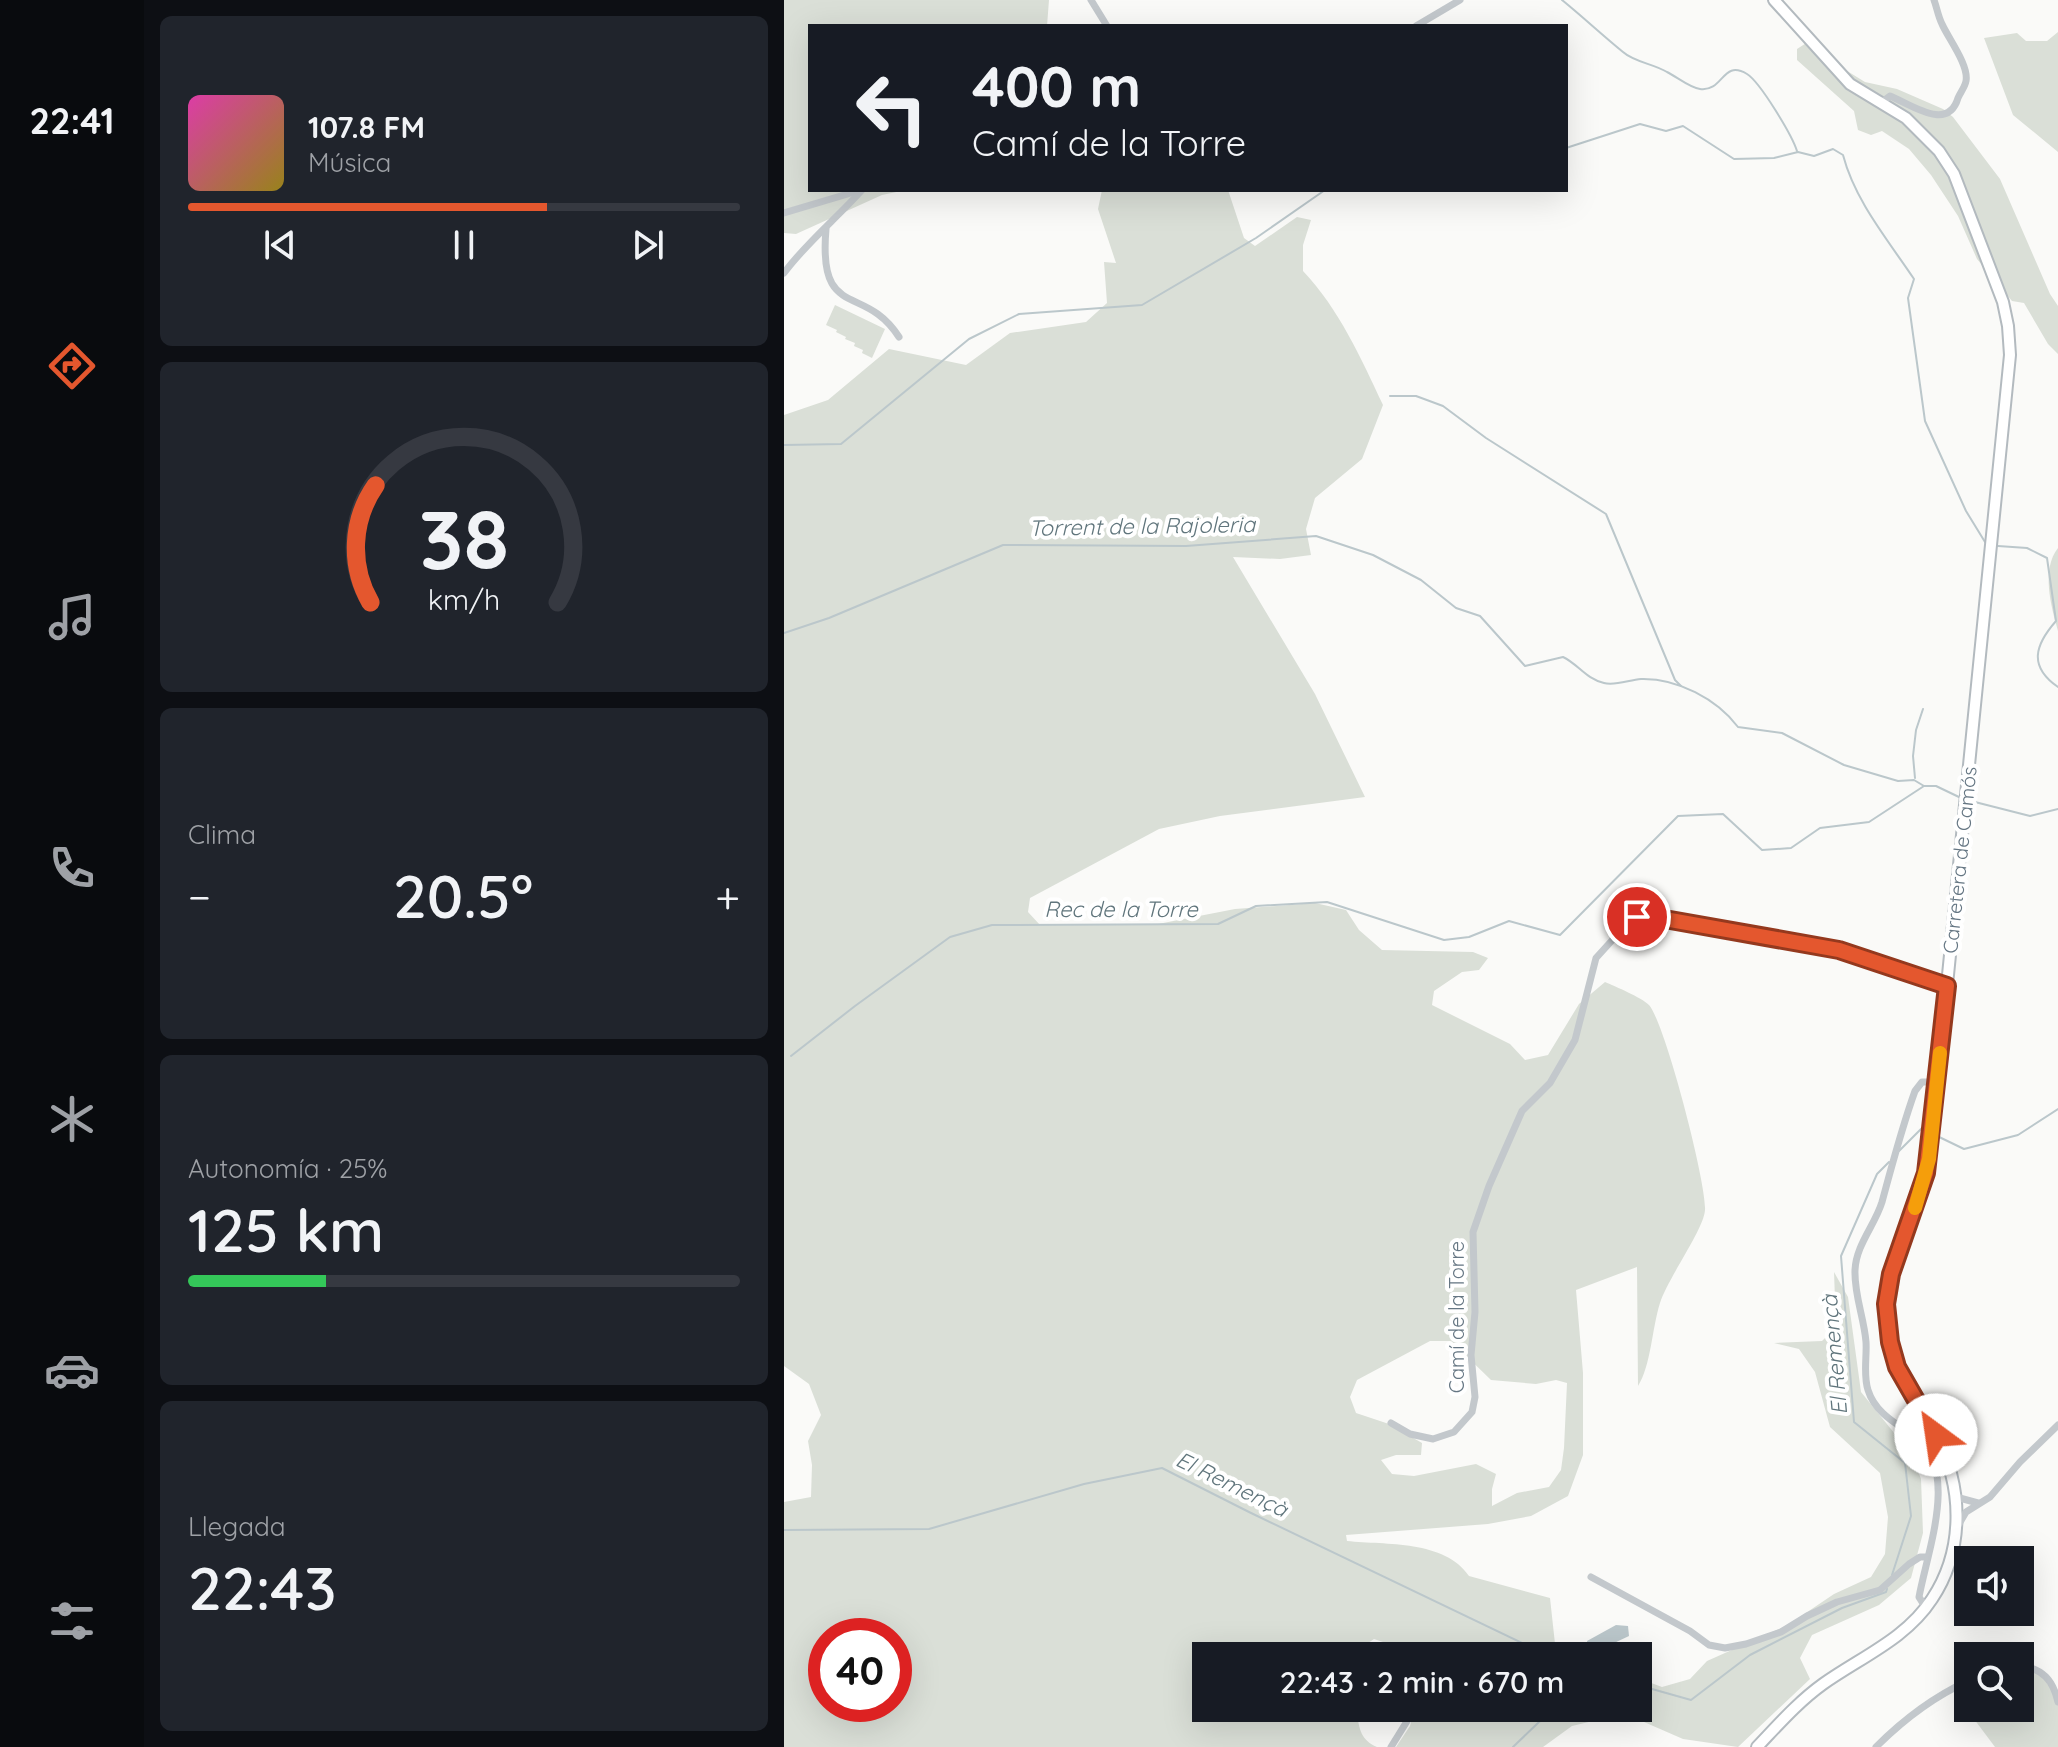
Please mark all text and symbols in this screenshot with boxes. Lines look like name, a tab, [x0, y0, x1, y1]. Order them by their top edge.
text: 400 m	[972, 51, 1141, 121]
icon: left	[840, 56, 944, 160]
text: 22:41	[30, 98, 114, 143]
text: 107.8 FM	[308, 108, 425, 146]
text: Camí de la Torre	[972, 120, 1246, 165]
text: Música	[308, 146, 391, 179]
icon: previous	[258, 223, 302, 267]
icon: pause	[442, 223, 486, 267]
icon: next	[626, 223, 670, 267]
icon: directions	[44, 338, 100, 394]
text: 38	[419, 486, 509, 590]
water label: Torrent de la Rajoleria	[1029, 510, 1257, 542]
text: km/h	[428, 581, 500, 617]
icon: music	[44, 589, 100, 645]
street label: Carretera de Camós	[1937, 765, 1982, 955]
text: Clima	[188, 818, 256, 851]
icon: phone	[44, 840, 100, 896]
text: 20.5°	[393, 858, 533, 933]
text: −	[188, 869, 211, 924]
text: +	[715, 869, 740, 924]
pin	[1603, 883, 1671, 951]
water label: Rec de la Torre	[1044, 895, 1199, 923]
icon: arrive	[1615, 895, 1659, 939]
icon: climate	[44, 1091, 100, 1147]
text: Autonomía · 25%	[188, 1152, 388, 1185]
text: 125 km	[188, 1192, 384, 1267]
street label: Camí de la Torre	[1444, 1241, 1469, 1393]
water label: El Remençà	[1815, 1292, 1853, 1416]
icon: car	[44, 1342, 100, 1398]
position arrow	[1894, 1393, 1978, 1477]
water label: El Remençà	[1172, 1445, 1294, 1524]
text: Llegada	[188, 1510, 285, 1543]
map controls	[1954, 1546, 2034, 1722]
button: sound	[1954, 1546, 2034, 1626]
text: 22:43	[188, 1550, 336, 1625]
icon: filters	[44, 1593, 100, 1649]
speed limit sign: 40	[808, 1618, 912, 1722]
button: search	[1954, 1642, 2034, 1722]
text: 22:43 · 2 min · 670 m	[1280, 1663, 1564, 1701]

